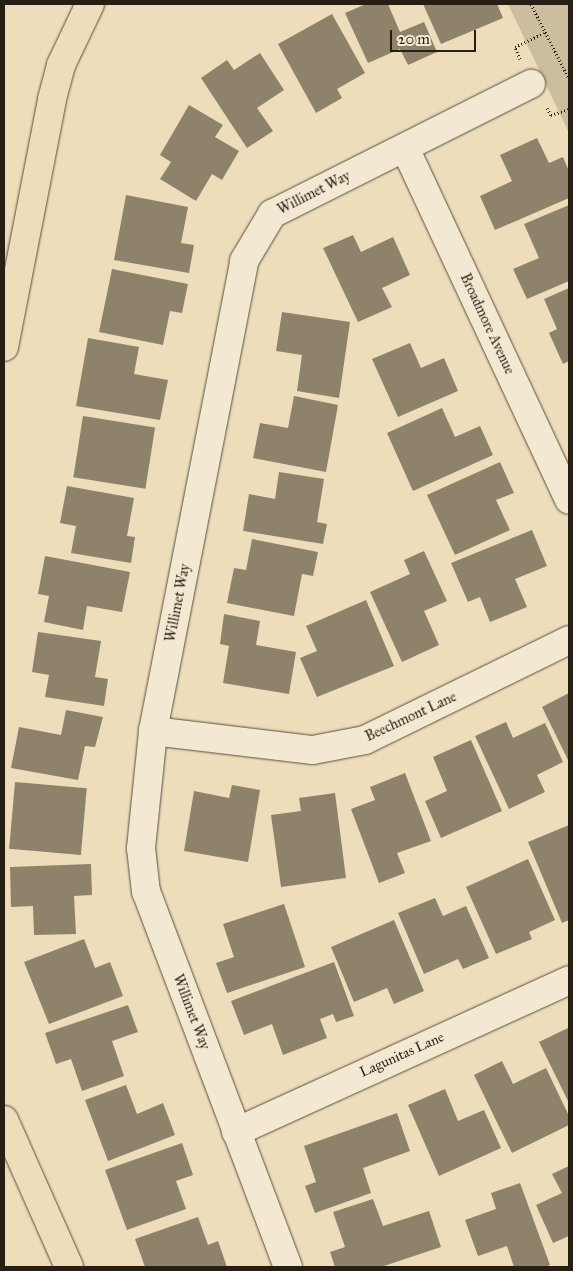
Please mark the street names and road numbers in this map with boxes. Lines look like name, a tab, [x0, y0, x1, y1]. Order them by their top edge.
street label: Willimet Way	[275, 168, 353, 218]
street label: Broadmore Avenue	[456, 271, 518, 377]
street label: Willimet Way	[162, 563, 194, 643]
street label: Beechmont Lane	[363, 689, 459, 745]
street label: Willimet Way	[169, 972, 213, 1052]
street label: Lagunitas Lane	[357, 1029, 447, 1081]

